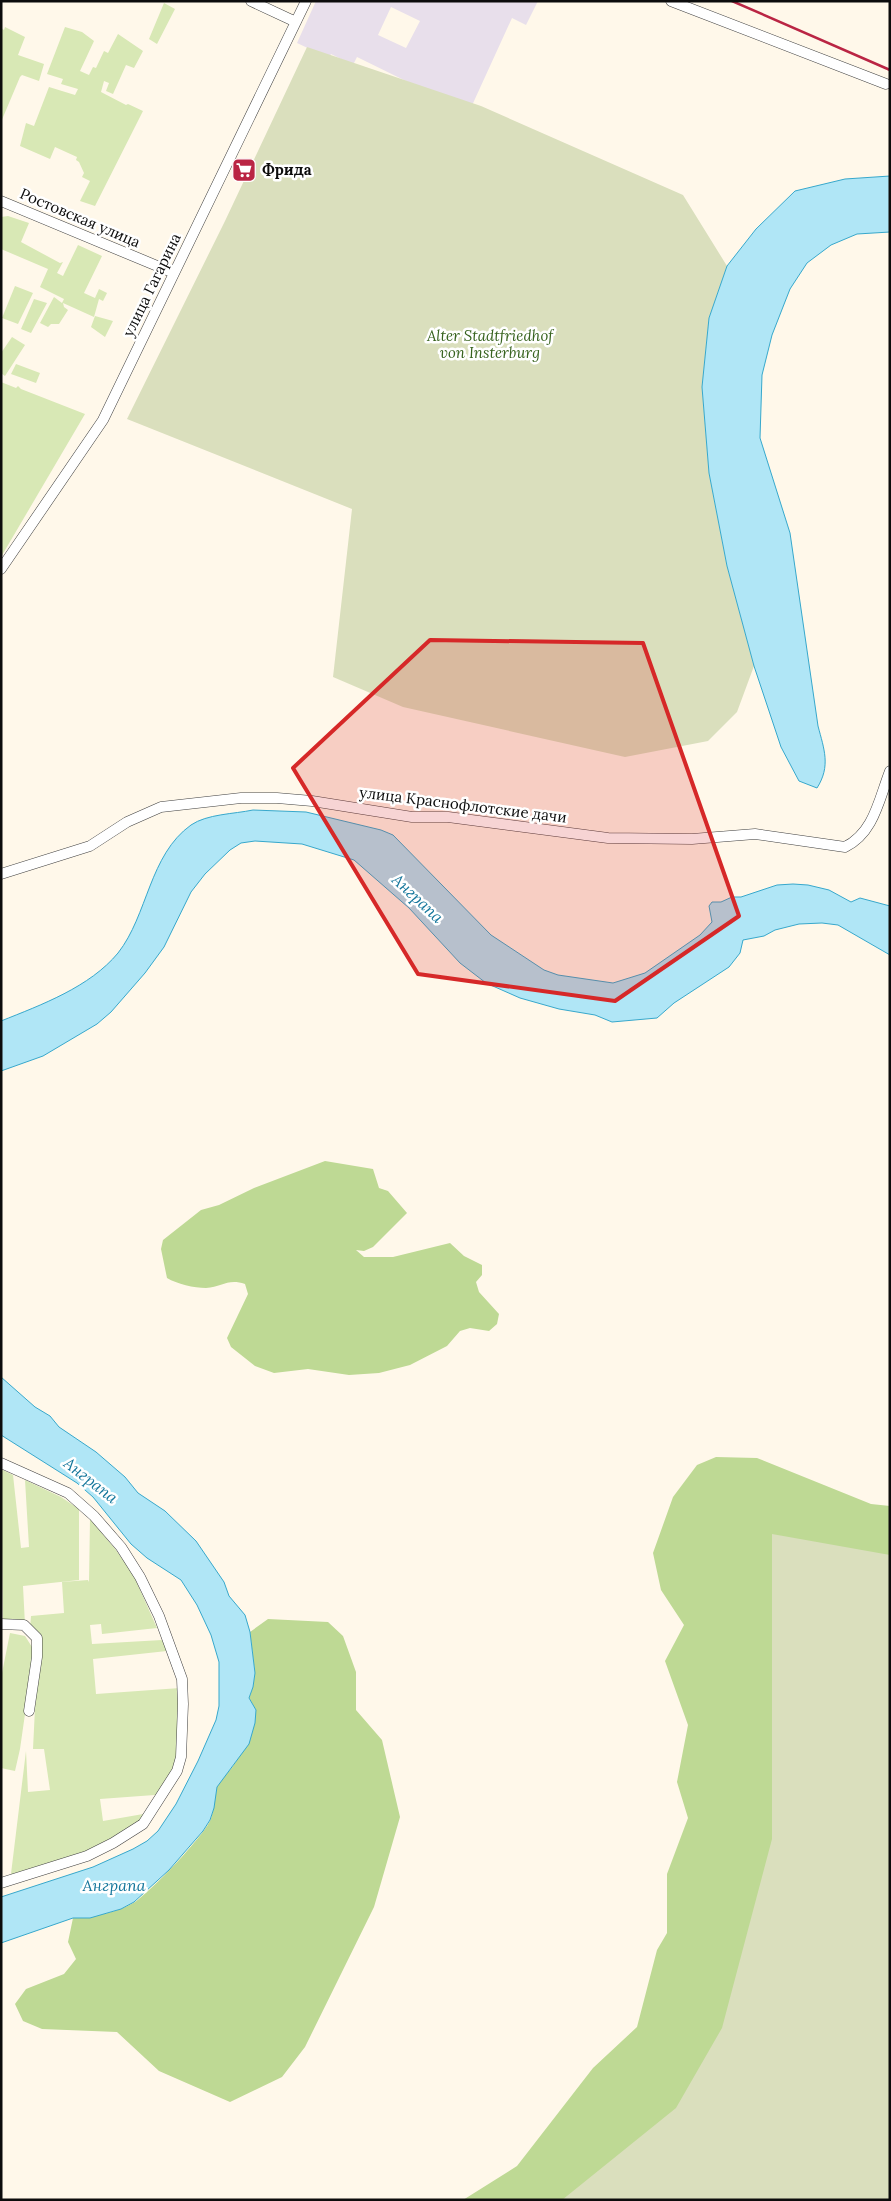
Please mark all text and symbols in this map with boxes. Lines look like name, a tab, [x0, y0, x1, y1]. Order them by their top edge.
supermarket icon: Фрида	[231, 157, 257, 183]
place label: Фрида	[262, 160, 312, 179]
street label: Ростовская улица	[17, 184, 143, 252]
street label: улица Гагарина	[118, 230, 185, 340]
park label: Alter Stadtfriedhof von Insterburg	[426, 326, 554, 362]
street label: улица Краснофлотские дачи	[358, 782, 568, 827]
water label: Анграпа	[387, 868, 448, 927]
water label: Анграпа	[59, 1452, 122, 1507]
water label: Анграпа	[81, 1875, 146, 1895]

